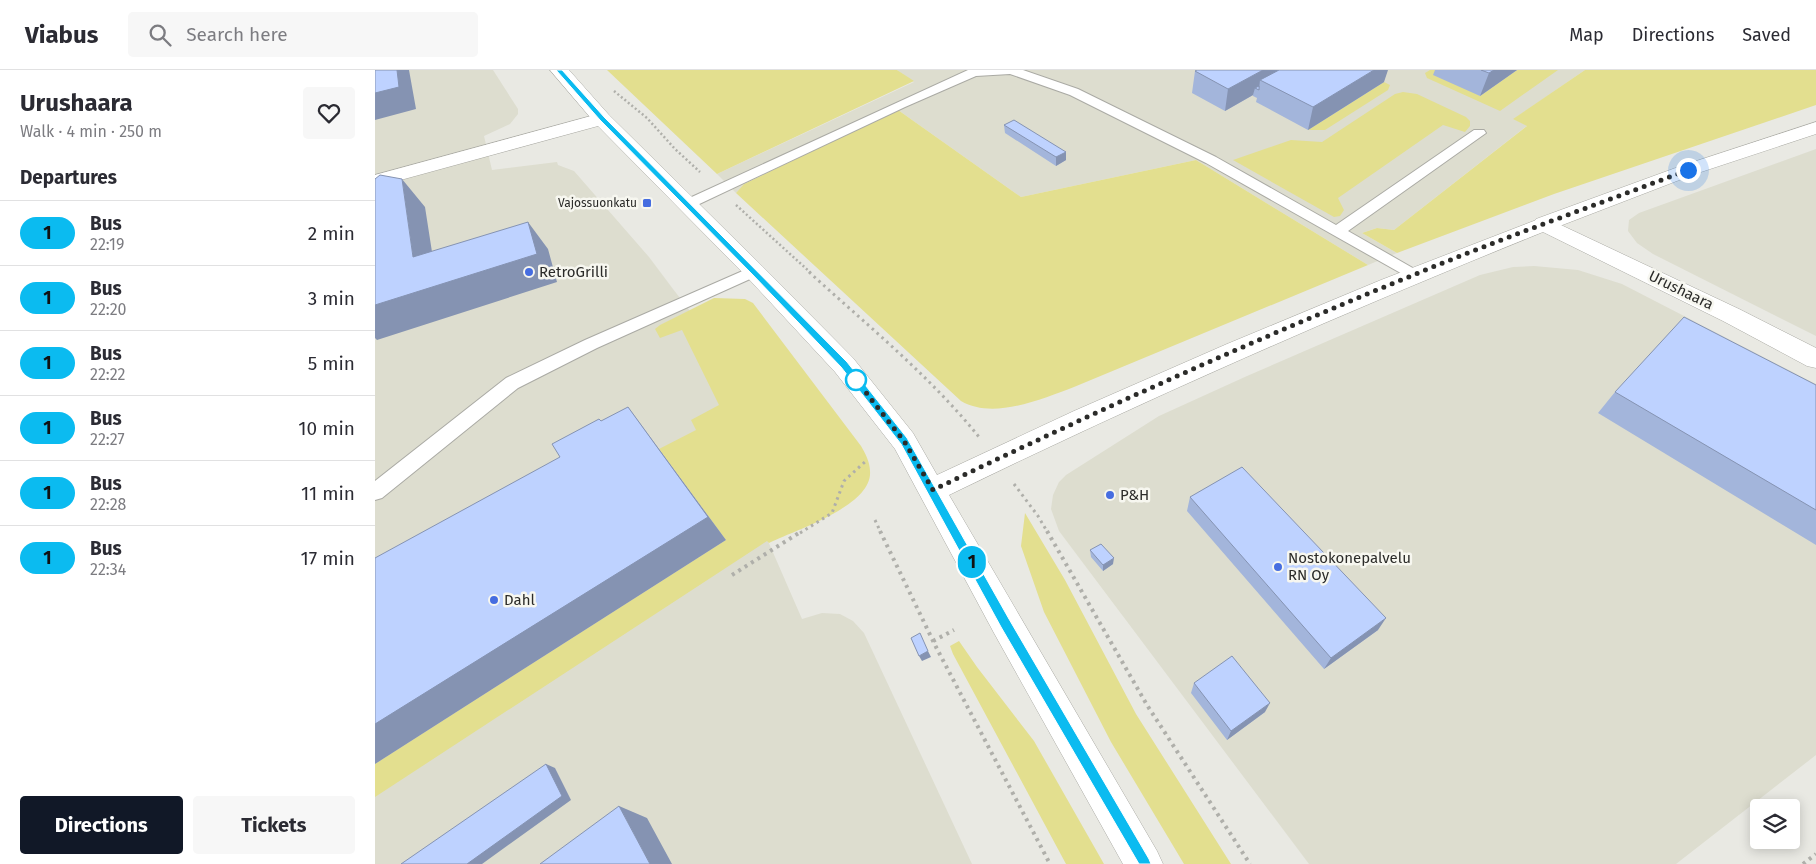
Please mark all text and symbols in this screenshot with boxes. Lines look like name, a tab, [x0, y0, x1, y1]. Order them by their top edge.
search box	[128, 12, 478, 57]
text: Viabus	[25, 21, 98, 49]
icon: search	[146, 21, 174, 49]
text: Search here	[186, 23, 288, 46]
text: Map	[1569, 24, 1604, 46]
text: Directions	[1632, 24, 1714, 46]
text: Saved	[1742, 24, 1791, 46]
button: heart	[303, 87, 355, 139]
text: Urushaara	[20, 89, 133, 117]
text: Walk · 4 min · 250 m	[20, 122, 162, 141]
your location	[1676, 158, 1701, 183]
text: Departures	[20, 166, 117, 189]
place label: Vajossuonkatu	[558, 196, 637, 210]
marker: Vajossuonkatu	[641, 197, 653, 209]
text: Bus	[90, 212, 122, 235]
text: 1	[43, 222, 52, 244]
text: 2 min	[308, 222, 355, 245]
text: 22:19	[90, 235, 124, 254]
place label: RetroGrilli	[539, 263, 608, 281]
marker: RetroGrilli	[523, 266, 535, 278]
street label: Urushaara	[1646, 267, 1716, 313]
text: Bus	[90, 277, 122, 300]
text: 1	[43, 287, 52, 309]
text: 3 min	[308, 287, 355, 310]
text: 22:20	[90, 300, 127, 319]
text: Bus	[90, 342, 122, 365]
text: 1	[43, 352, 52, 374]
text: 5 min	[308, 352, 355, 375]
text: 22:22	[90, 365, 126, 384]
unlabelled marker	[845, 369, 867, 391]
text: Bus	[90, 407, 122, 430]
text: 1	[43, 417, 52, 439]
text: 10 min	[298, 417, 355, 440]
text: 22:27	[90, 430, 125, 449]
text: Bus	[90, 472, 122, 495]
text: 1	[43, 482, 52, 504]
text: 11 min	[301, 482, 355, 505]
place label: P&H	[1120, 486, 1149, 504]
marker: P&H	[1104, 489, 1116, 501]
text: 22:28	[90, 495, 126, 514]
text: Bus	[90, 537, 122, 560]
line badge: 1	[956, 546, 988, 578]
text: 1	[43, 547, 52, 569]
text: 17 min	[301, 547, 355, 570]
place label: Nostokonepalvelu RN Oy	[1288, 549, 1411, 584]
text: 1	[968, 551, 976, 573]
text: 22:34	[90, 560, 126, 579]
marker: Nostokonepalvelu RN Oy	[1272, 561, 1284, 573]
place label: Dahl	[504, 591, 535, 609]
marker: Dahl	[488, 594, 500, 606]
button: Directions	[20, 796, 183, 854]
button: Tickets	[193, 796, 355, 854]
map controls	[1750, 799, 1800, 849]
button: layers	[1750, 799, 1800, 849]

